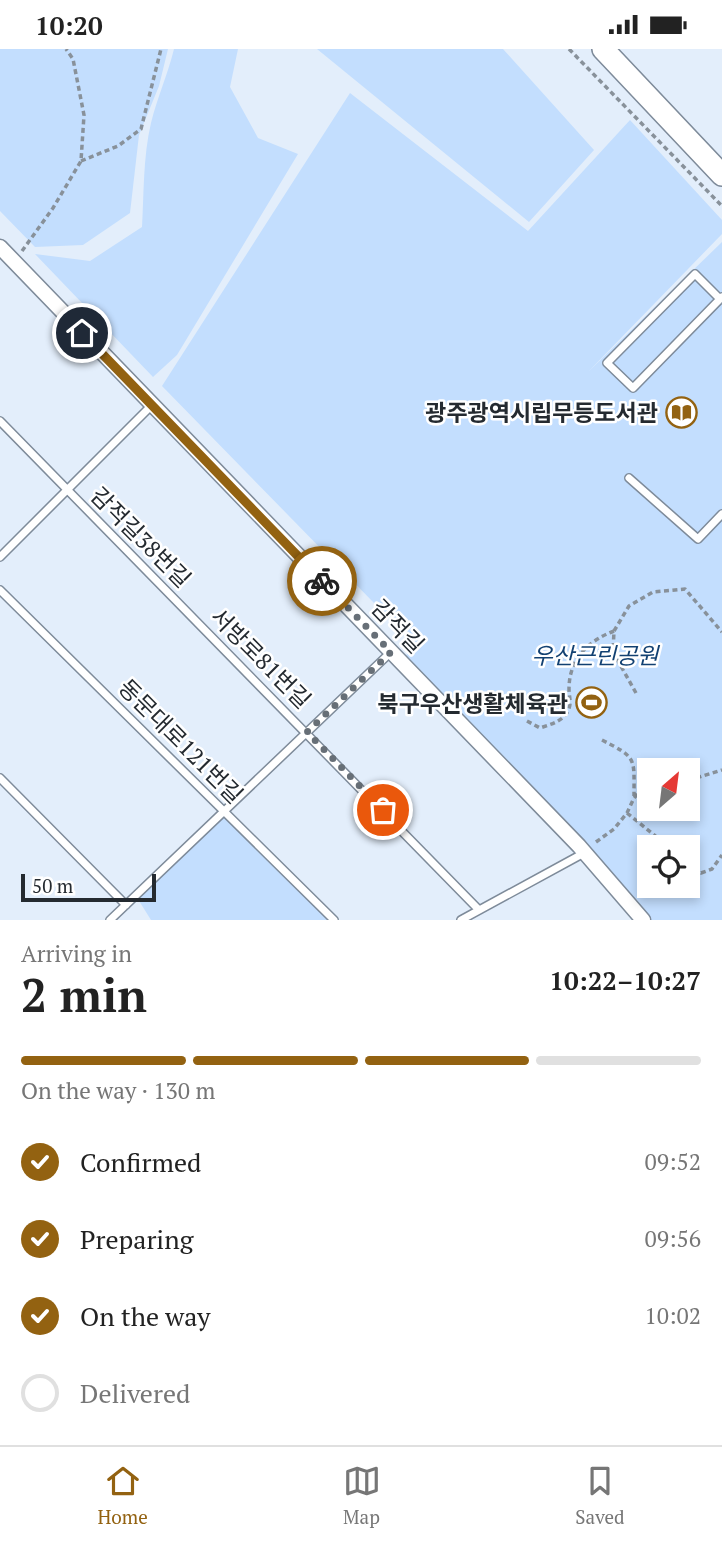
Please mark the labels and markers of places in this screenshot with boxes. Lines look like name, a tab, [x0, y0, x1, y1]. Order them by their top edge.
pin	[52, 303, 112, 363]
library icon: 광주광역시립무등도서관	[664, 395, 698, 429]
place label: 광주광역시립무등도서관	[425, 397, 658, 428]
sports icon: 북구우산생활체육관	[574, 686, 608, 720]
place label: 북구우산생활체육관	[378, 688, 568, 719]
pin	[353, 780, 413, 840]

